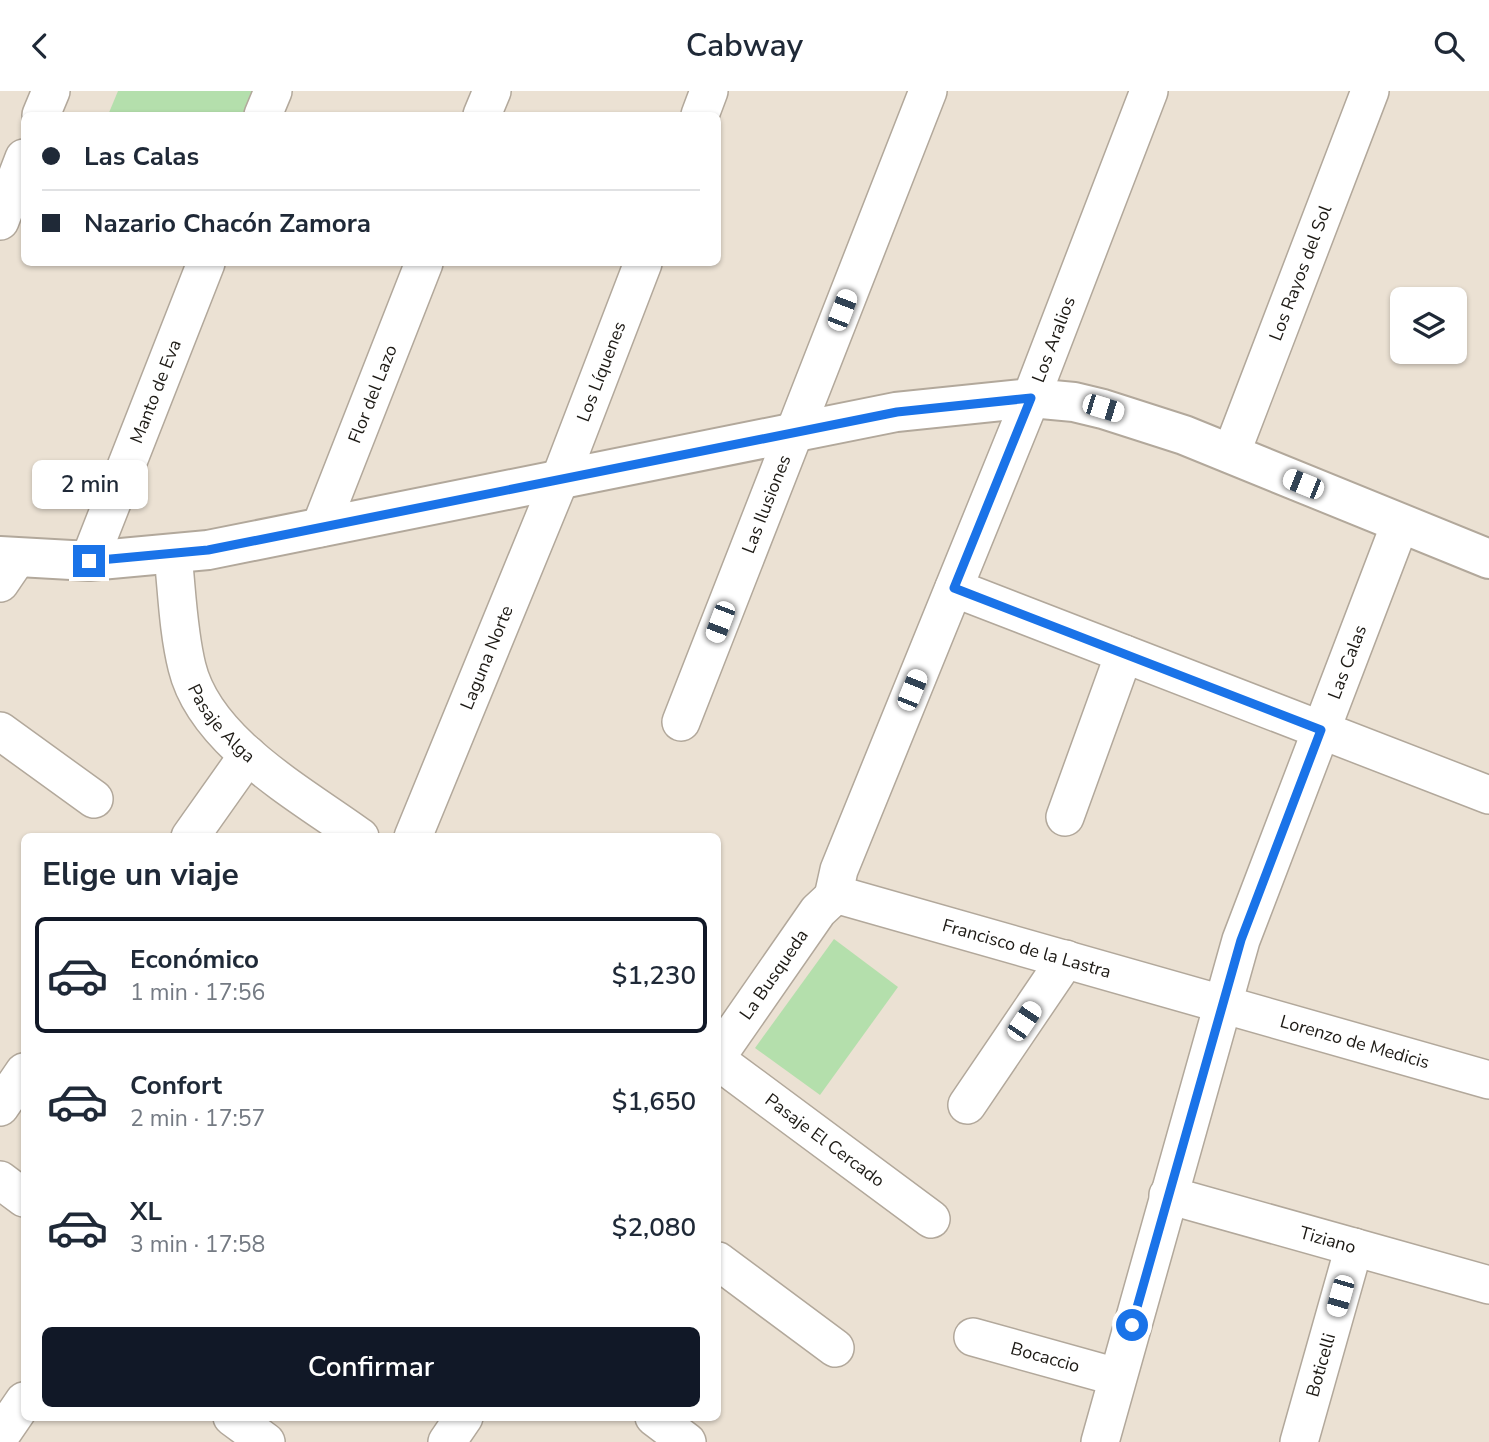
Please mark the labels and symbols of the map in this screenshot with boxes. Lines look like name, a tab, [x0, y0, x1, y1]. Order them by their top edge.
street label: Los Rayos del Sol	[1264, 201, 1337, 344]
car	[825, 287, 860, 333]
street label: Los Aralios	[1026, 293, 1081, 386]
street label: Los Líquenes	[571, 318, 631, 425]
street label: Manto de Eva	[124, 336, 187, 447]
street label: Flor del Lazo	[342, 341, 403, 447]
car	[1080, 392, 1127, 424]
street label: Las Ilusiones	[736, 451, 796, 557]
callout: 2 min	[31, 459, 147, 509]
car	[1280, 466, 1327, 502]
route end	[73, 545, 105, 577]
car	[703, 599, 738, 645]
street label: Laguna Norte	[455, 602, 519, 713]
street label: Las Calas	[1322, 622, 1372, 703]
car	[895, 667, 930, 713]
street label: Pasaje Alga	[182, 680, 260, 768]
street label: Francisco de la Lastra	[940, 913, 1114, 984]
street label: La Busqueda	[734, 924, 814, 1025]
car	[1004, 998, 1045, 1044]
street label: Lorenzo de Medicis	[1277, 1009, 1432, 1074]
street label: Pasaje El Cercado	[760, 1088, 890, 1193]
street label: Tiziano	[1297, 1221, 1359, 1259]
car	[1325, 1273, 1356, 1319]
route start	[1116, 1309, 1148, 1341]
street label: Boticelli	[1300, 1330, 1341, 1400]
street label: Bocaccio	[1008, 1336, 1083, 1378]

